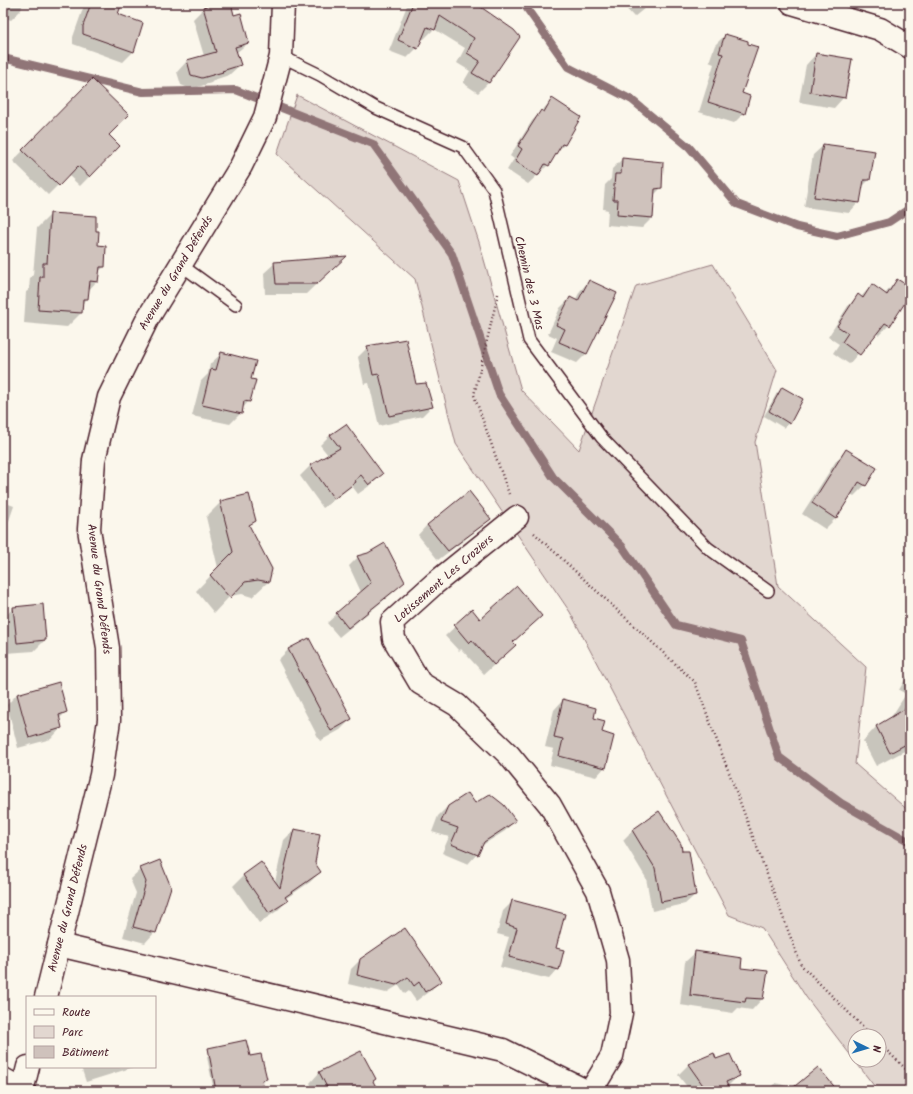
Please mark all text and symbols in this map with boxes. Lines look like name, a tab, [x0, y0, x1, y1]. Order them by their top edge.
street label: Avenue du Grand Défends	[134, 212, 218, 334]
street label: Chemin des 3 Mas	[509, 234, 549, 332]
street label: Avenue du Grand Défends	[82, 523, 116, 655]
street label: Lotissement Les Croziers	[390, 530, 498, 628]
street label: Avenue du Grand Défends	[43, 842, 93, 974]
legend	[26, 996, 156, 1068]
text: Route	[62, 1003, 91, 1022]
text: Parc	[62, 1023, 83, 1042]
north arrow	[847, 1028, 887, 1068]
text: Bâtiment	[62, 1043, 109, 1062]
text: N	[867, 1045, 885, 1053]

